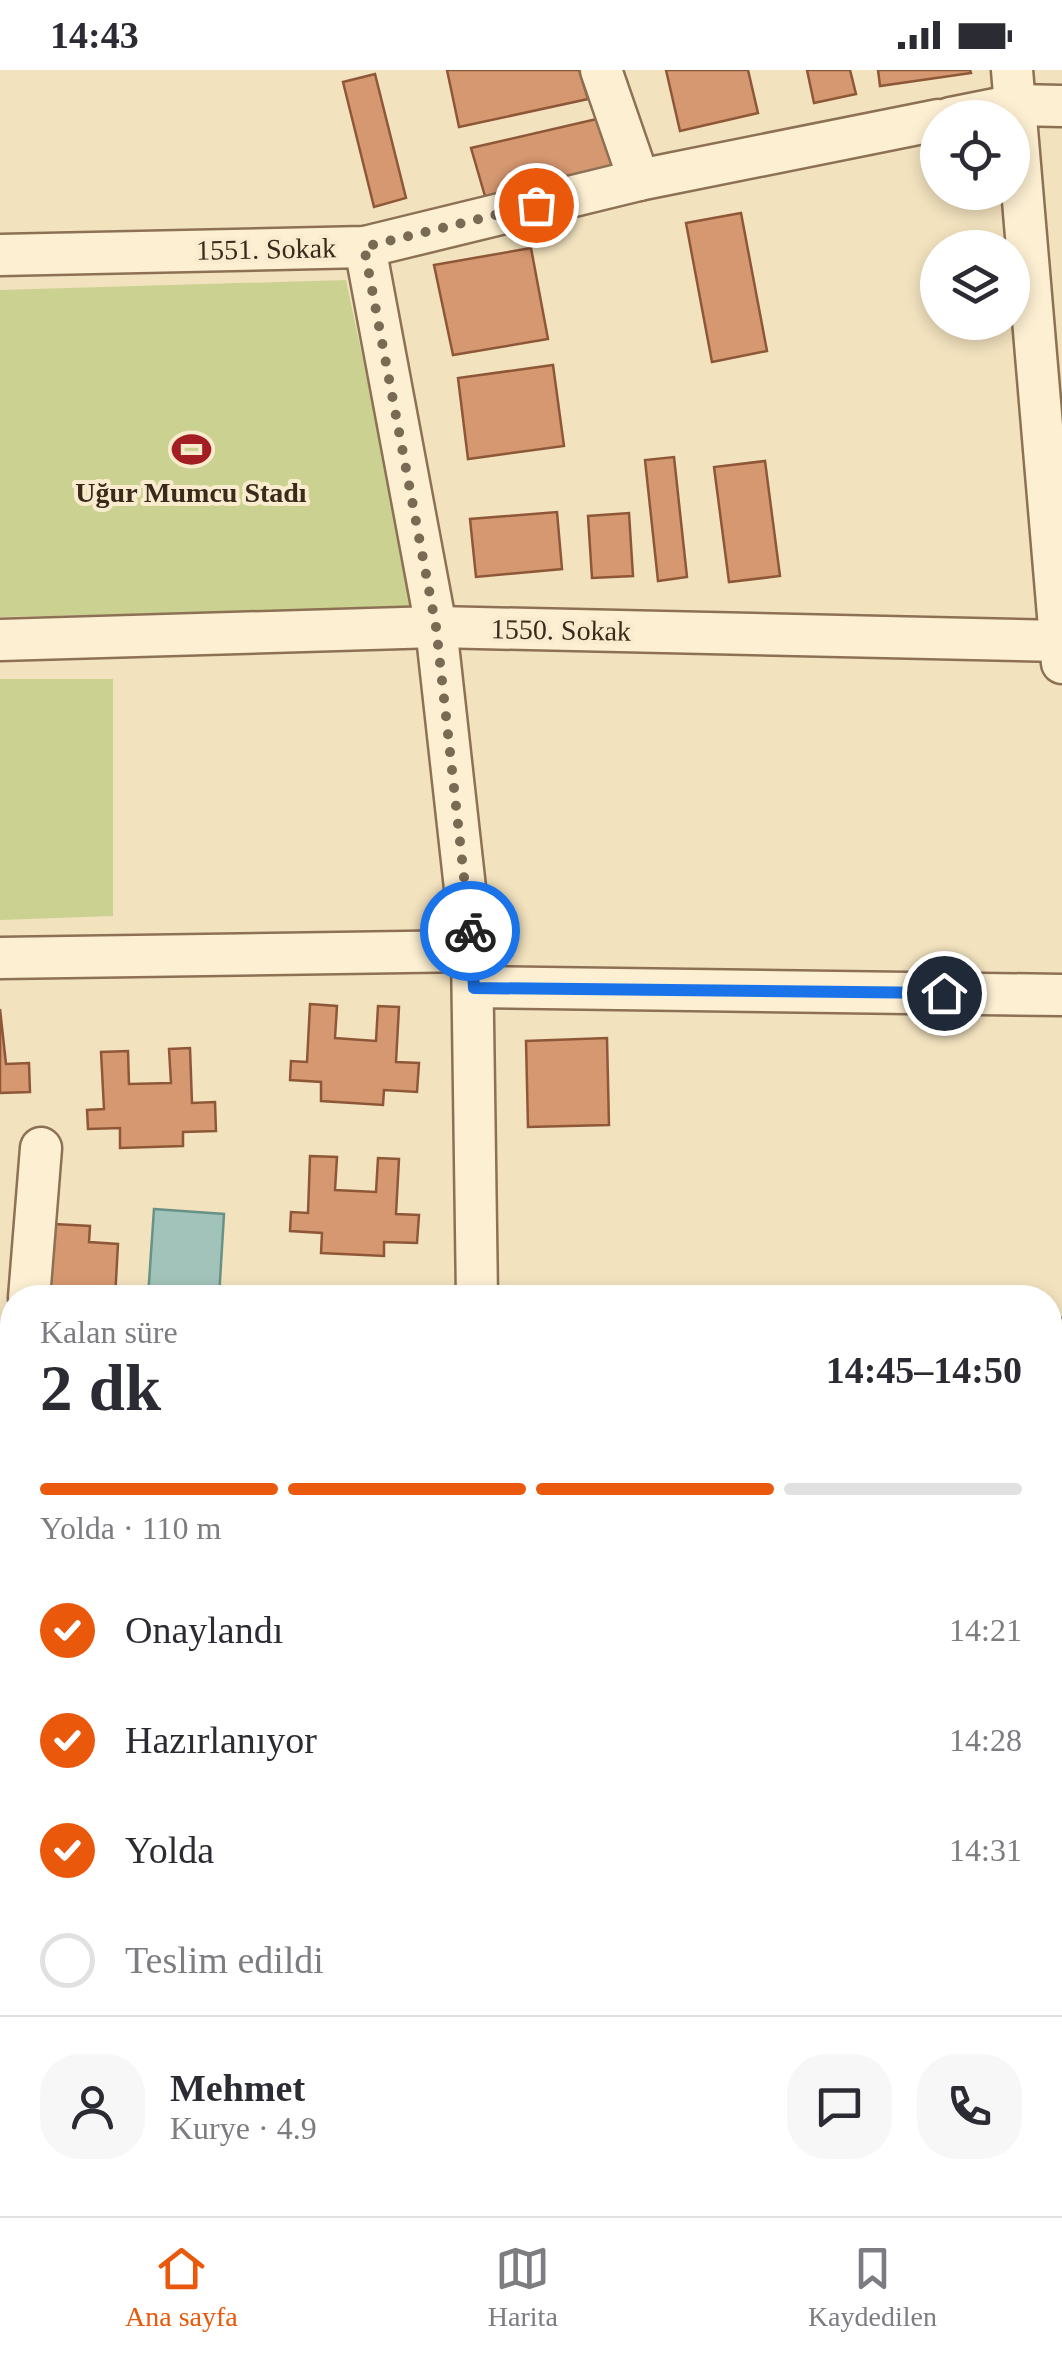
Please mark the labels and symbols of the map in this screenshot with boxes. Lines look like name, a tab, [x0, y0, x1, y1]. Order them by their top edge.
pin	[494, 163, 579, 248]
street label: 1551. Sokak	[196, 232, 336, 266]
sports icon: Uğur Mumcu Stadı	[170, 428, 212, 470]
place label: Uğur Mumcu Stadı	[75, 477, 307, 508]
street label: 1550. Sokak	[491, 613, 631, 647]
courier	[420, 881, 520, 981]
pin	[902, 951, 987, 1036]

